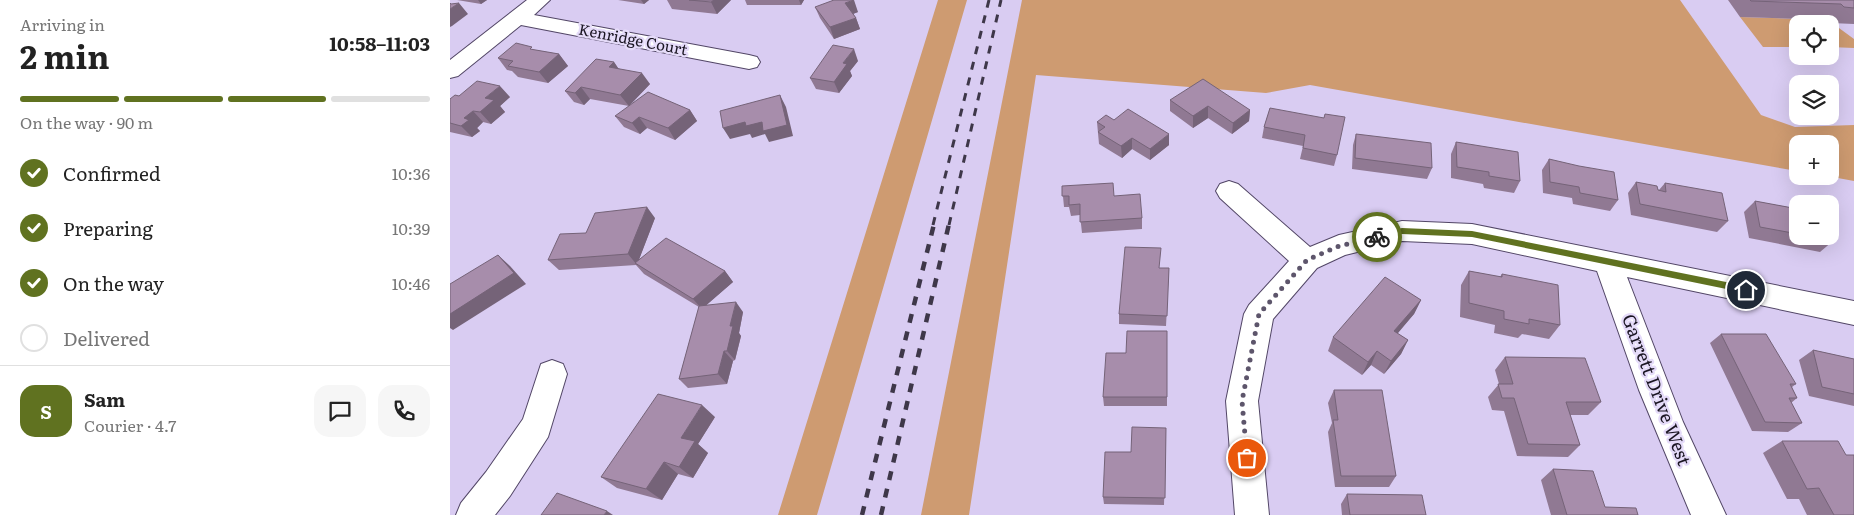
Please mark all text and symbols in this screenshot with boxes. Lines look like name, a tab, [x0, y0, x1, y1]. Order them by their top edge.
text: Arriving in	[20, 12, 105, 36]
map controls	[1789, 15, 1839, 245]
button: locate	[1789, 15, 1839, 65]
street label: Kenridge Court	[577, 17, 690, 60]
text: 10:58–11:03	[329, 29, 430, 57]
text: 2 min	[20, 31, 109, 79]
button: layers	[1789, 75, 1839, 125]
text: On the way · 90 m	[20, 110, 153, 134]
button: +	[1789, 135, 1839, 185]
icon: check	[20, 159, 48, 187]
text: Confirmed	[63, 159, 161, 187]
text: 10:36	[392, 161, 430, 185]
button: −	[1789, 195, 1839, 245]
courier	[1352, 212, 1402, 262]
icon: check	[20, 214, 48, 242]
text: Preparing	[63, 214, 153, 242]
text: 10:39	[392, 216, 430, 240]
icon: bike	[1363, 223, 1391, 251]
icon: check	[20, 269, 48, 297]
text: On the way	[63, 269, 164, 297]
pin	[1725, 269, 1767, 311]
text: 10:46	[392, 271, 430, 295]
icon: home	[1732, 276, 1760, 304]
street label: Garrett Drive West	[1616, 310, 1699, 470]
text: Delivered	[63, 324, 150, 352]
text: Sam	[84, 385, 125, 413]
button: chat	[314, 385, 366, 437]
button: phone	[378, 385, 430, 437]
text: S	[40, 397, 52, 425]
text: Courier · 4.7	[84, 413, 176, 437]
pin	[1226, 437, 1268, 479]
icon: bag	[1233, 444, 1261, 472]

